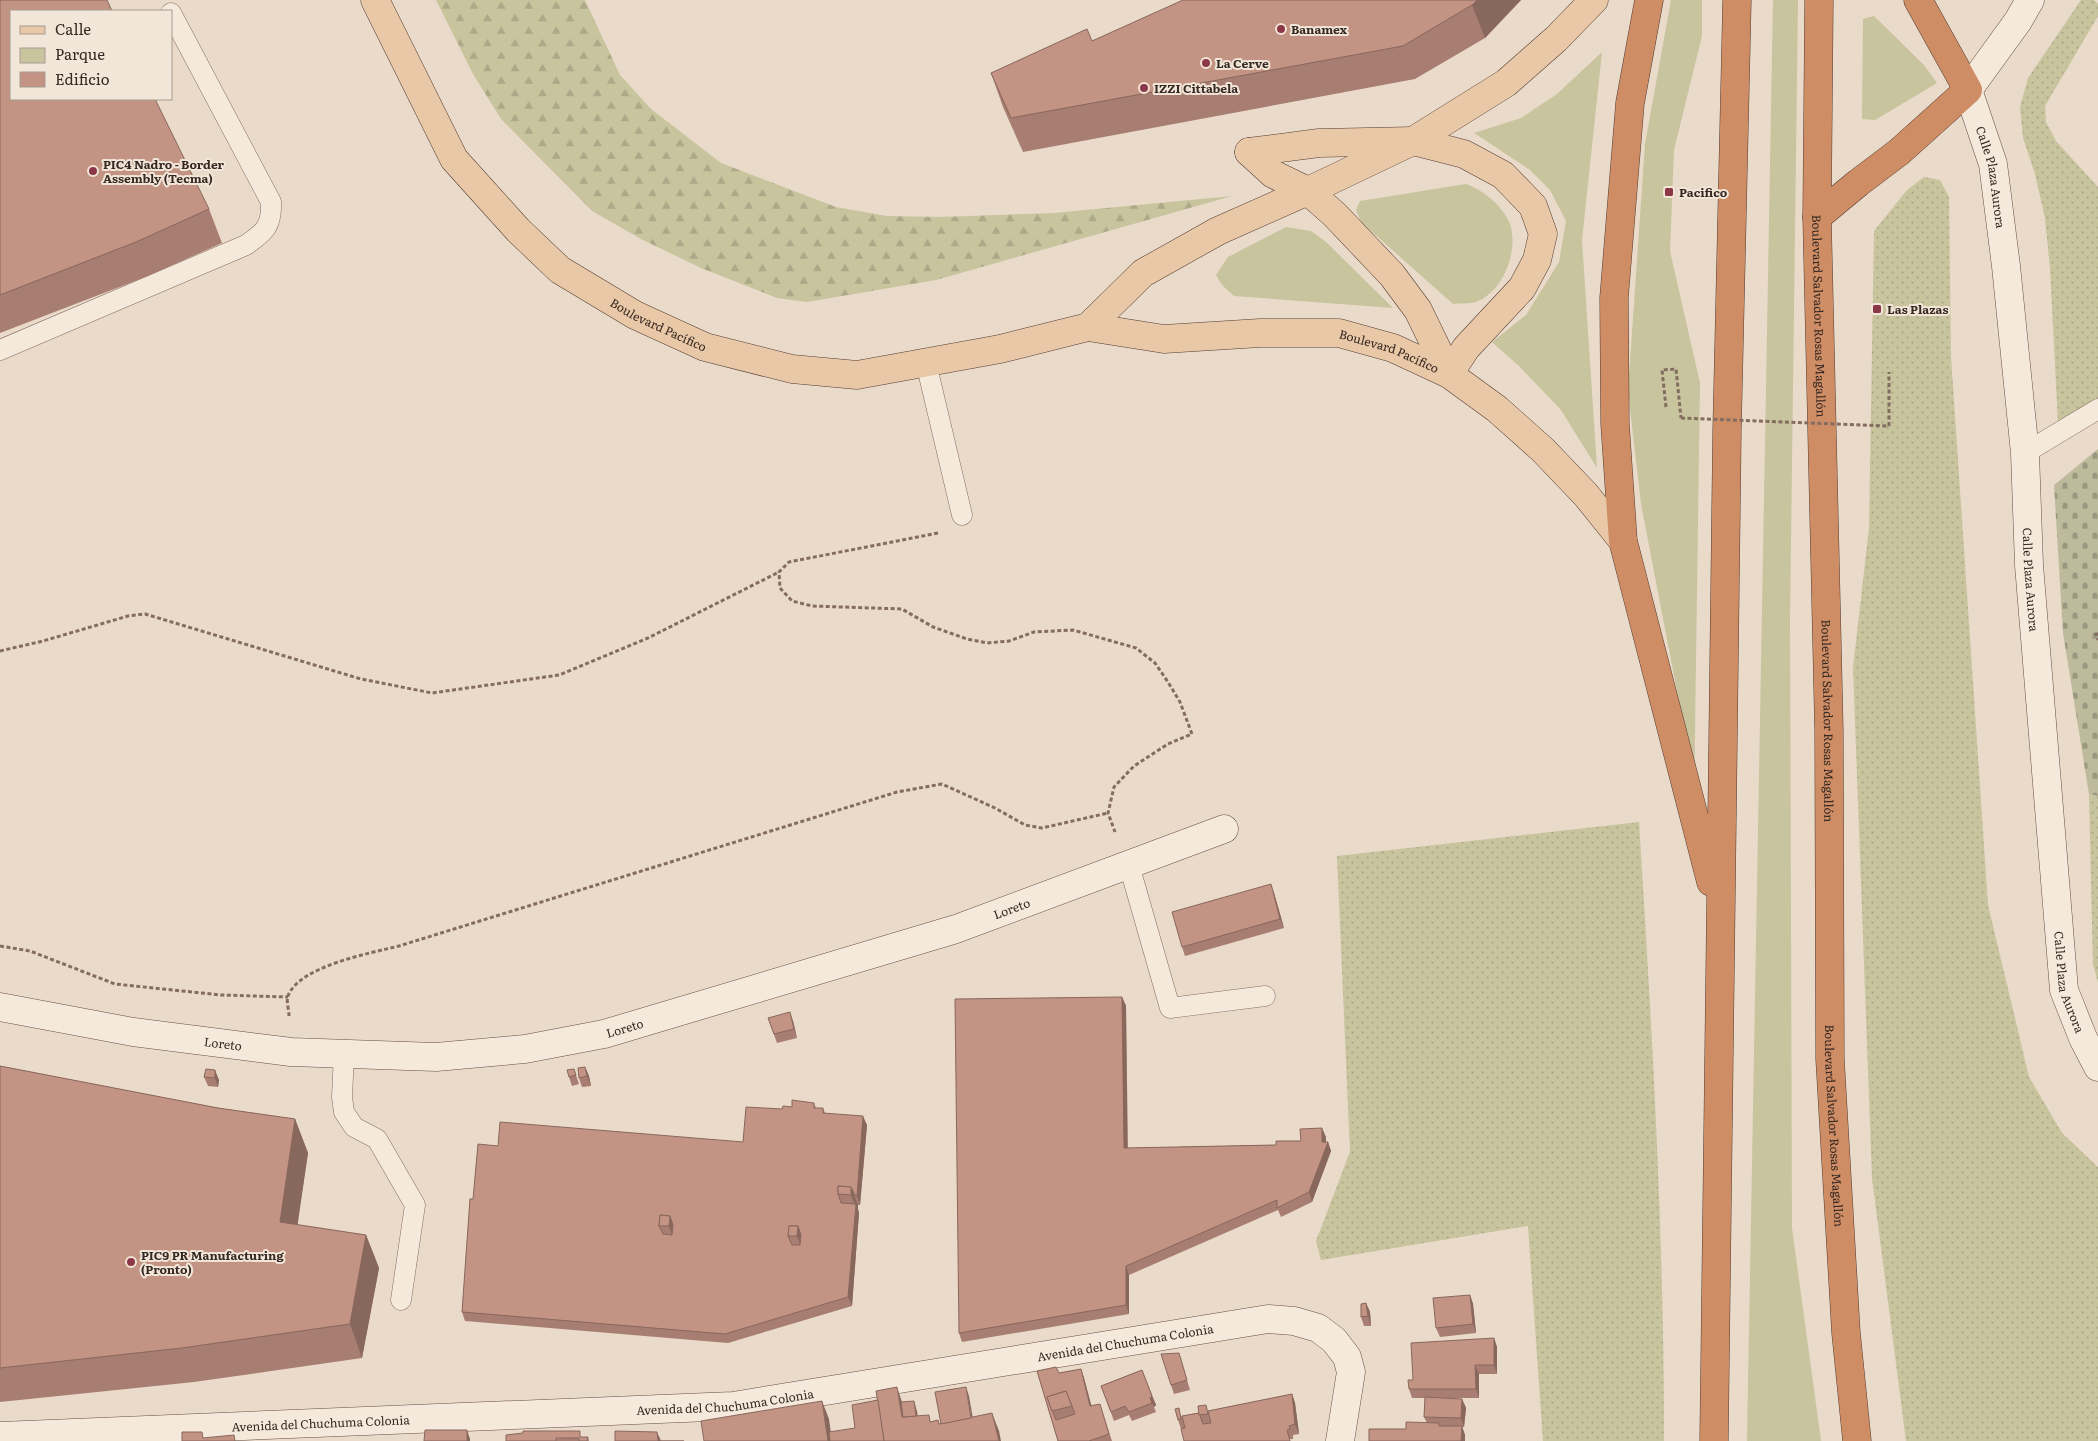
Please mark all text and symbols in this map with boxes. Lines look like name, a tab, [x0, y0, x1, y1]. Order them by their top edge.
legend	[10, 10, 172, 100]
text: Calle	[55, 17, 91, 40]
place label: Banamex	[1291, 20, 1348, 38]
marker: Banamex	[1275, 23, 1287, 35]
text: Parque	[55, 42, 105, 65]
place label: La Cerve	[1216, 54, 1269, 72]
marker: La Cerve	[1200, 57, 1212, 69]
text: Edificio	[55, 67, 110, 90]
place label: IZZI Cittabela	[1154, 79, 1238, 97]
marker: IZZI Cittabela	[1138, 82, 1150, 94]
street label: Calle Plaza Aurora	[1972, 124, 2010, 230]
place label: PIC4 Nadro - Border Assembly (Tecma)	[103, 155, 225, 187]
marker: PIC4 Nadro - Border Assembly (Tecma)	[87, 165, 99, 177]
place label: Pacifico	[1679, 183, 1728, 201]
marker: Pacifico	[1663, 186, 1675, 198]
street label: Boulevard Salvador Rosas Magallón	[1808, 214, 1831, 418]
street label: Boulevard Pacífico	[607, 293, 710, 356]
place label: Las Plazas	[1887, 300, 1948, 318]
marker: Las Plazas	[1871, 303, 1883, 315]
street label: Boulevard Pacífico	[1337, 324, 1442, 377]
street label: Calle Plaza Aurora	[2019, 527, 2043, 633]
street label: Boulevard Salvador Rosas Magallón	[1817, 619, 1838, 822]
street label: Loreto	[991, 893, 1032, 923]
street label: Calle Plaza Aurora	[2050, 930, 2089, 1036]
street label: Loreto	[604, 1014, 645, 1042]
street label: Boulevard Salvador Rosas Magallón	[1821, 1024, 1849, 1228]
street label: Loreto	[203, 1032, 243, 1055]
place label: PIC9 PR Manufacturing (Pronto)	[141, 1246, 284, 1278]
marker: PIC9 PR Manufacturing (Pronto)	[125, 1256, 137, 1268]
street label: Avenida del Chuchuma Colonia	[1036, 1319, 1215, 1365]
street label: Avenida del Chuchuma Colonia	[636, 1384, 815, 1419]
street label: Avenida del Chuchuma Colonia	[231, 1410, 411, 1436]

